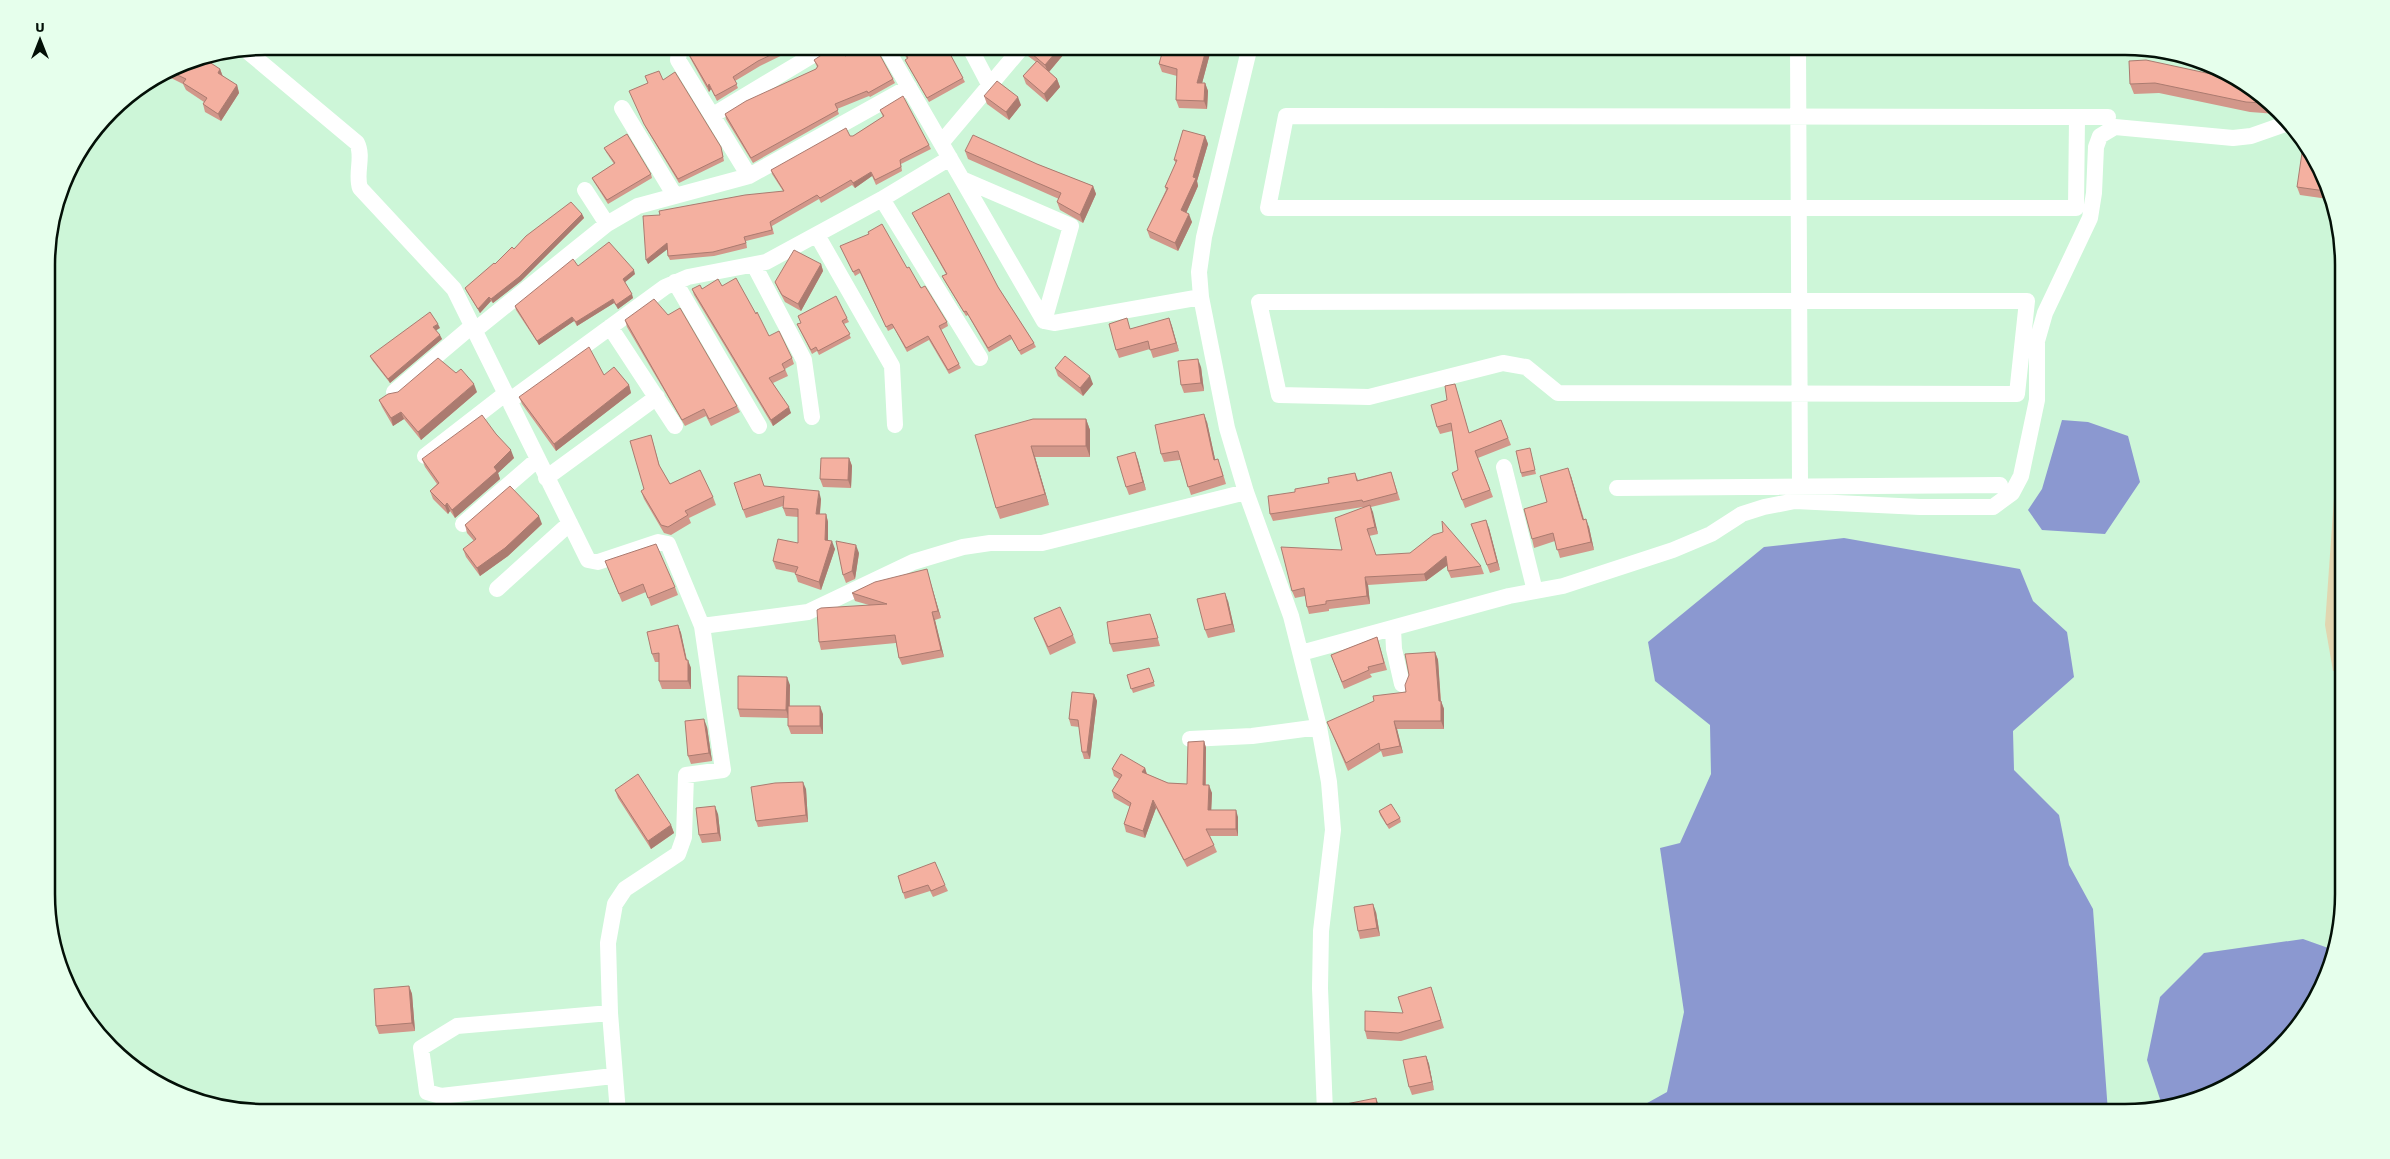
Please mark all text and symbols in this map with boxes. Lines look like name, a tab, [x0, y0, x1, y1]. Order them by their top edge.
north arrow	[15, 15, 65, 65]
text: U	[35, 19, 45, 36]

